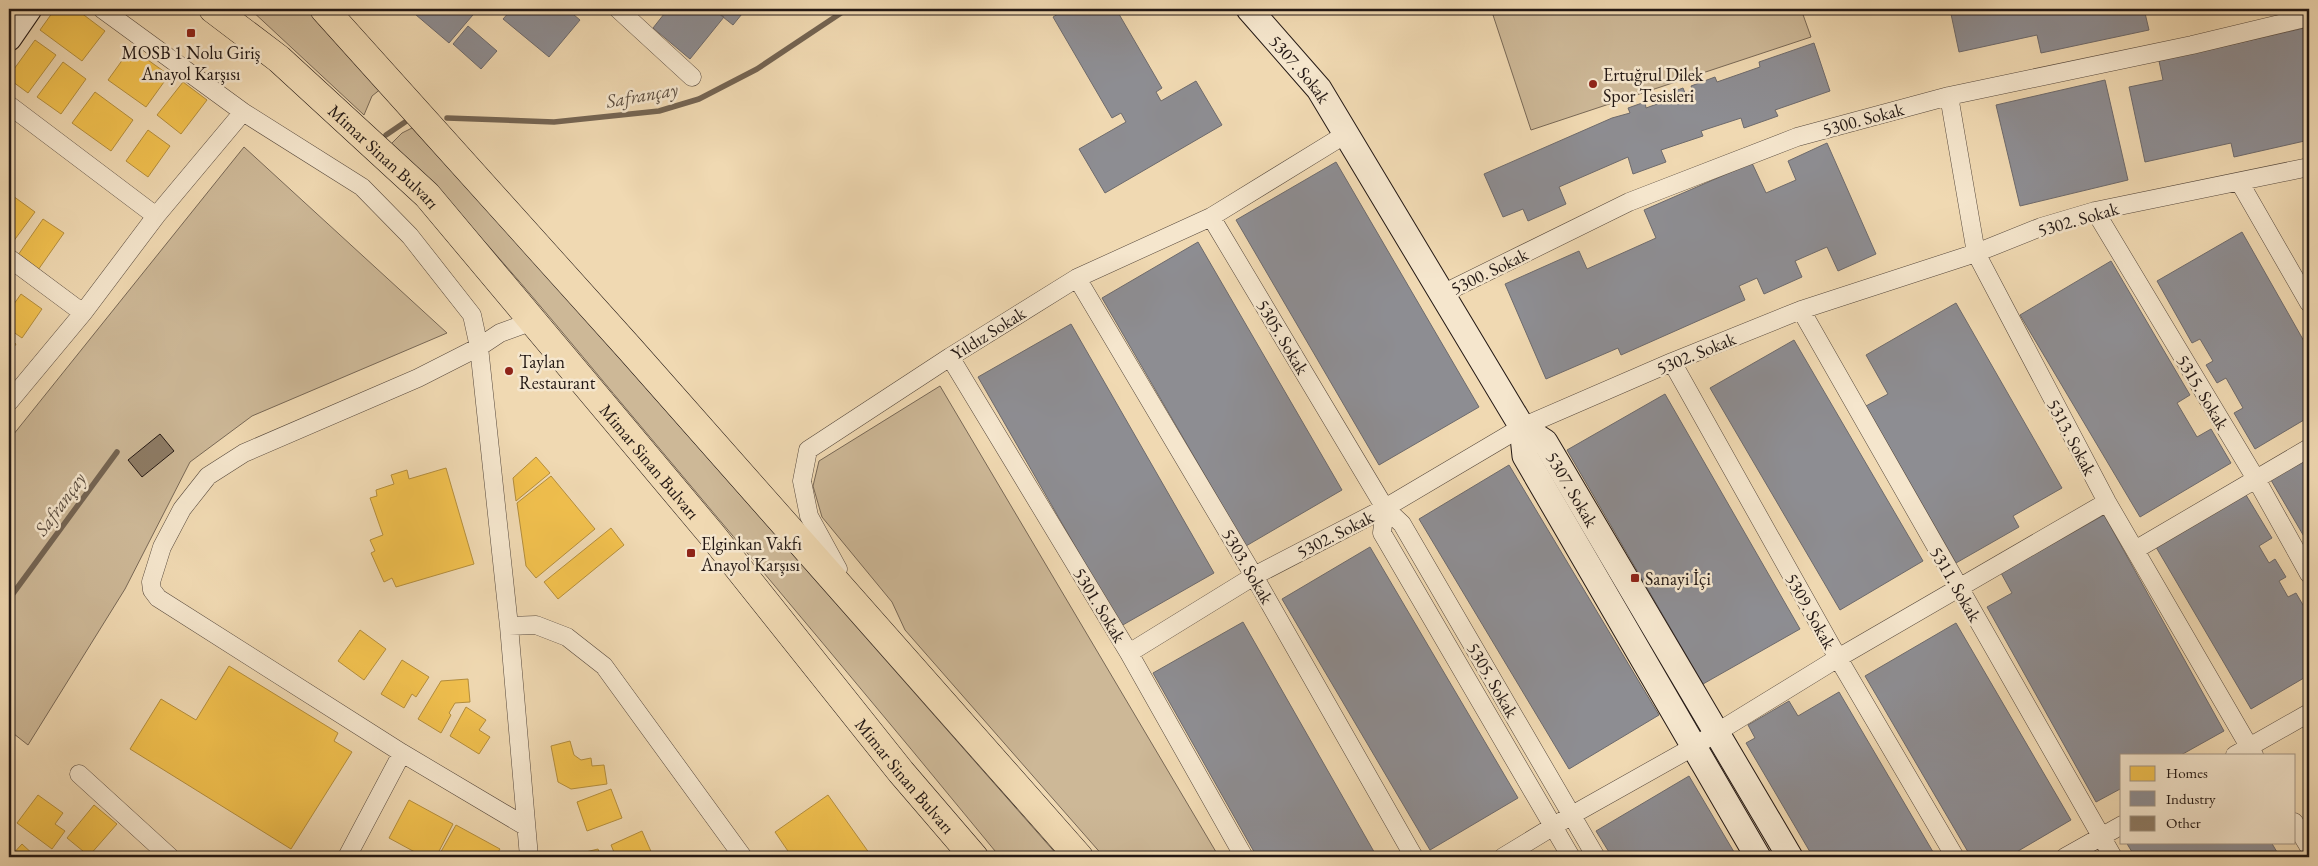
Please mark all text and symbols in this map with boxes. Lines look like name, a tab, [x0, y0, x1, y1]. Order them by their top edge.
marker: MOSB 1 Nolu Giriş Anayol Karşısı	[185, 27, 197, 39]
street label: 5307. Sokak	[1265, 29, 1337, 108]
place label: MOSB 1 Nolu Giriş Anayol Karşısı	[122, 41, 261, 85]
place label: Ertuğrul Dilek Spor Tesisleri	[1603, 63, 1704, 107]
water label: Safrançay	[603, 76, 680, 114]
marker: Ertuğrul Dilek Spor Tesisleri	[1587, 78, 1599, 90]
street label: 5300. Sokak	[1820, 97, 1907, 141]
street label: Mimar Sinan Bulvarı	[324, 99, 445, 214]
street label: 5302. Sokak	[2035, 196, 2122, 242]
street label: 5300. Sokak	[1446, 242, 1532, 300]
street label: 5305. Sokak	[1252, 295, 1315, 379]
street label: Yıldız Sokak	[947, 301, 1030, 365]
street label: 5302. Sokak	[1653, 327, 1739, 379]
place label: Taylan Restaurant	[519, 350, 596, 394]
street label: 5315. Sokak	[2172, 350, 2235, 434]
marker: Taylan Restaurant	[503, 365, 515, 377]
street label: 5313. Sokak	[2042, 395, 2102, 480]
street label: Mimar Sinan Bulvarı	[595, 399, 705, 524]
street label: 5307. Sokak	[1542, 447, 1604, 531]
water label: Safrançay	[28, 467, 92, 541]
street label: 5302. Sokak	[1293, 505, 1378, 563]
street label: 5303. Sokak	[1217, 524, 1279, 608]
place label: Elginkan Vakfı Anayol Karşısı	[700, 532, 803, 576]
street label: 5311. Sokak	[1925, 542, 1987, 626]
marker: Elginkan Vakfı Anayol Karşısı	[685, 547, 697, 559]
street label: 5301. Sokak	[1069, 563, 1132, 647]
place label: Sanayi İçi	[1645, 567, 1711, 590]
street label: 5309. Sokak	[1781, 569, 1842, 654]
marker: Sanayi İçi	[1629, 572, 1641, 584]
street label: 5305. Sokak	[1462, 638, 1524, 722]
street label: Mimar Sinan Bulvarı	[851, 713, 960, 839]
legend	[2120, 754, 2296, 844]
text: Homes	[2166, 763, 2208, 782]
text: Industry	[2166, 789, 2216, 808]
text: Other	[2166, 813, 2201, 832]

